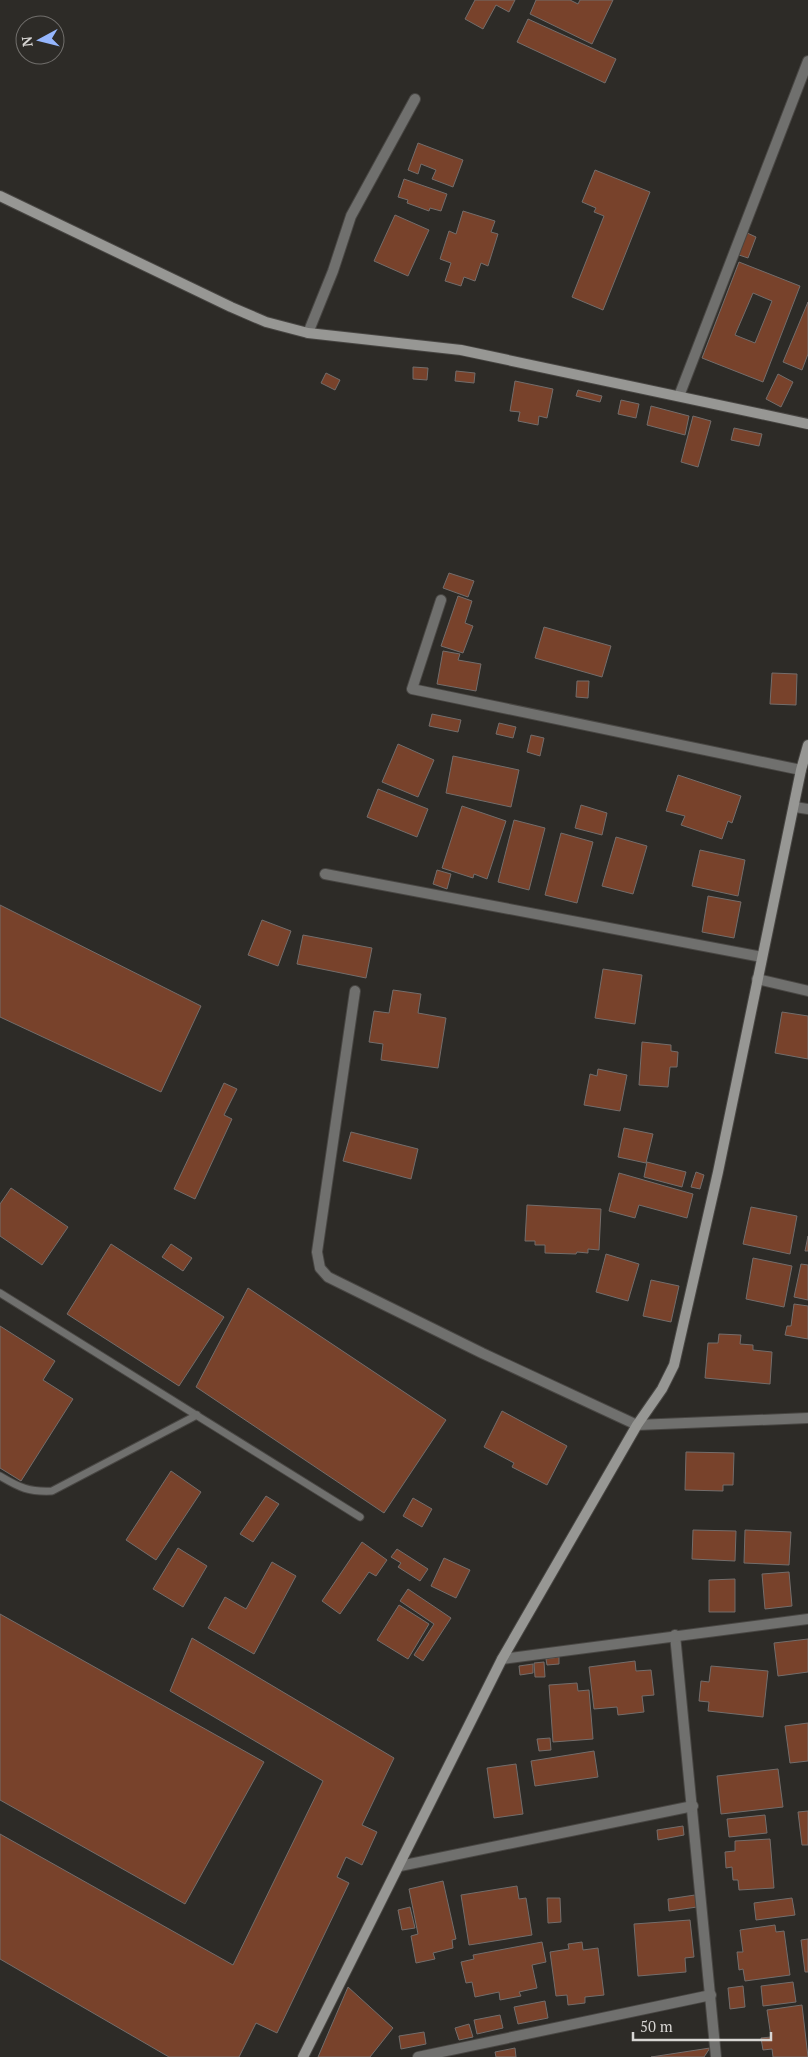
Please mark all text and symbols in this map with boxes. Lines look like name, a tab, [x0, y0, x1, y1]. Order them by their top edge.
north arrow	[15, 15, 65, 65]
text: N	[16, 35, 37, 48]
scale bar	[633, 2010, 770, 2042]
text: 50 m	[640, 2016, 673, 2036]

